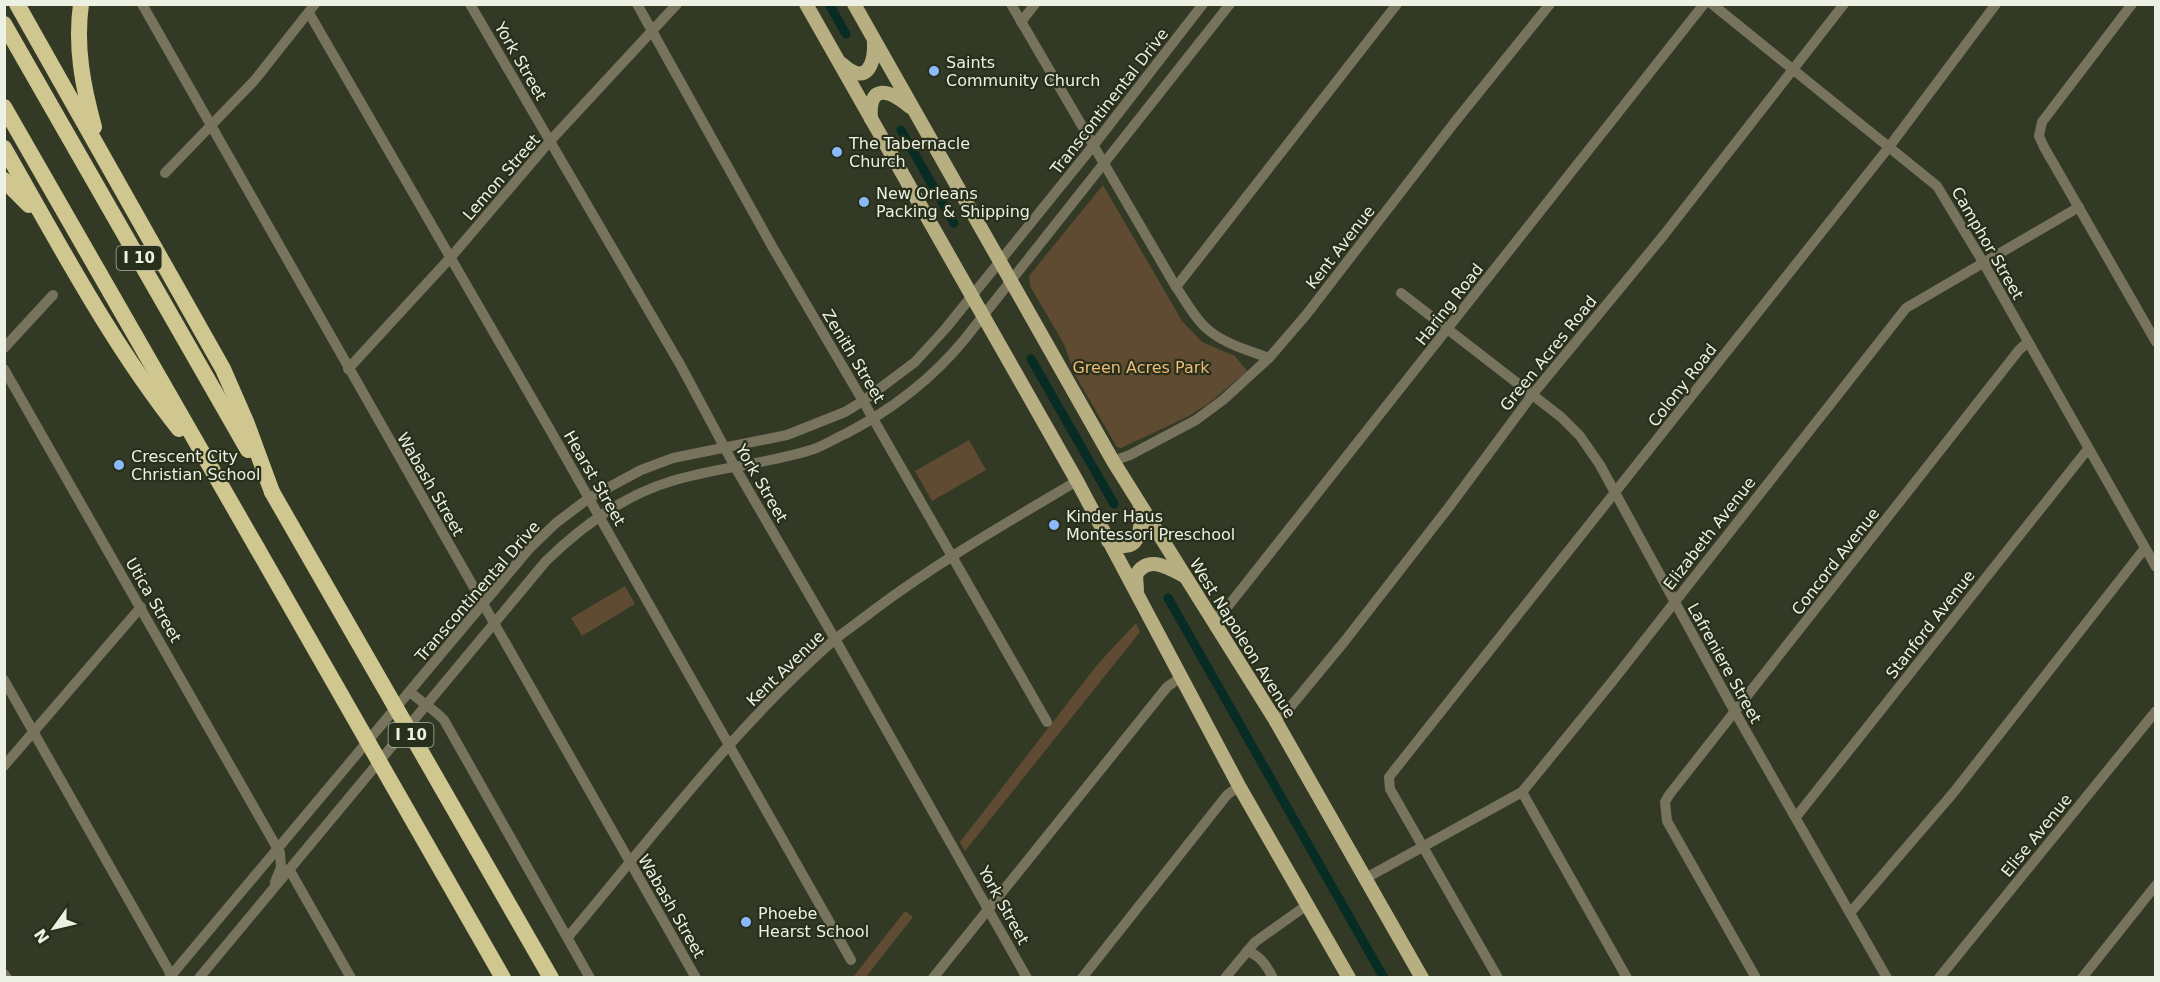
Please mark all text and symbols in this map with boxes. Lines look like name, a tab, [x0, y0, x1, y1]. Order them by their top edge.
street label: York Street	[490, 18, 551, 104]
street label: Transcontinental Drive	[1046, 24, 1172, 179]
place label: Saints Community Church	[946, 53, 1100, 90]
marker: Saints Community Church	[927, 64, 941, 78]
street label: Lemon Street	[459, 130, 544, 224]
place label: The Tabernacle Church	[848, 134, 970, 171]
marker: The Tabernacle Church	[830, 145, 844, 159]
place label: New Orleans Packing & Shipping	[876, 184, 1030, 221]
street label: Camphor Street	[1948, 184, 2028, 303]
marker: New Orleans Packing & Shipping	[857, 195, 871, 209]
street label: Kent Avenue	[1302, 202, 1379, 293]
road number: I 10	[116, 246, 162, 270]
street label: Haring Road	[1412, 260, 1487, 349]
street label: Green Acres Road	[1496, 292, 1601, 415]
street label: Zenith Street	[818, 306, 889, 406]
street label: Colony Road	[1644, 340, 1721, 431]
park label: Green Acres Park	[1072, 358, 1210, 377]
street label: Hearst Street	[560, 427, 629, 529]
street label: Wabash Street	[393, 429, 468, 540]
street label: York Street	[731, 440, 792, 526]
place label: Crescent City Christian School	[131, 447, 261, 484]
marker: Crescent City Christian School	[112, 458, 126, 472]
street label: Elizabeth Avenue	[1659, 473, 1759, 594]
street label: Concord Avenue	[1788, 504, 1883, 619]
place label: Kinder Haus Montessori Preschool	[1066, 507, 1235, 544]
street label: Transcontinental Drive	[410, 517, 544, 666]
marker: Kinder Haus Montessori Preschool	[1047, 518, 1061, 532]
street label: Utica Street	[122, 554, 185, 646]
street label: West Napoleon Avenue	[1186, 555, 1300, 722]
street label: Stanford Avenue	[1882, 566, 1979, 682]
street label: Lafreniere Street	[1684, 600, 1766, 727]
street label: Kent Avenue	[743, 627, 828, 710]
road number: I 10	[388, 723, 434, 747]
street label: Elise Avenue	[1997, 790, 2076, 881]
street label: Wabash Street	[634, 851, 709, 962]
street label: York Street	[974, 862, 1033, 948]
north arrow	[24, 898, 84, 958]
place label: Phoebe Hearst School	[758, 904, 869, 941]
marker: Phoebe Hearst School	[739, 915, 753, 929]
text: N	[30, 925, 54, 947]

